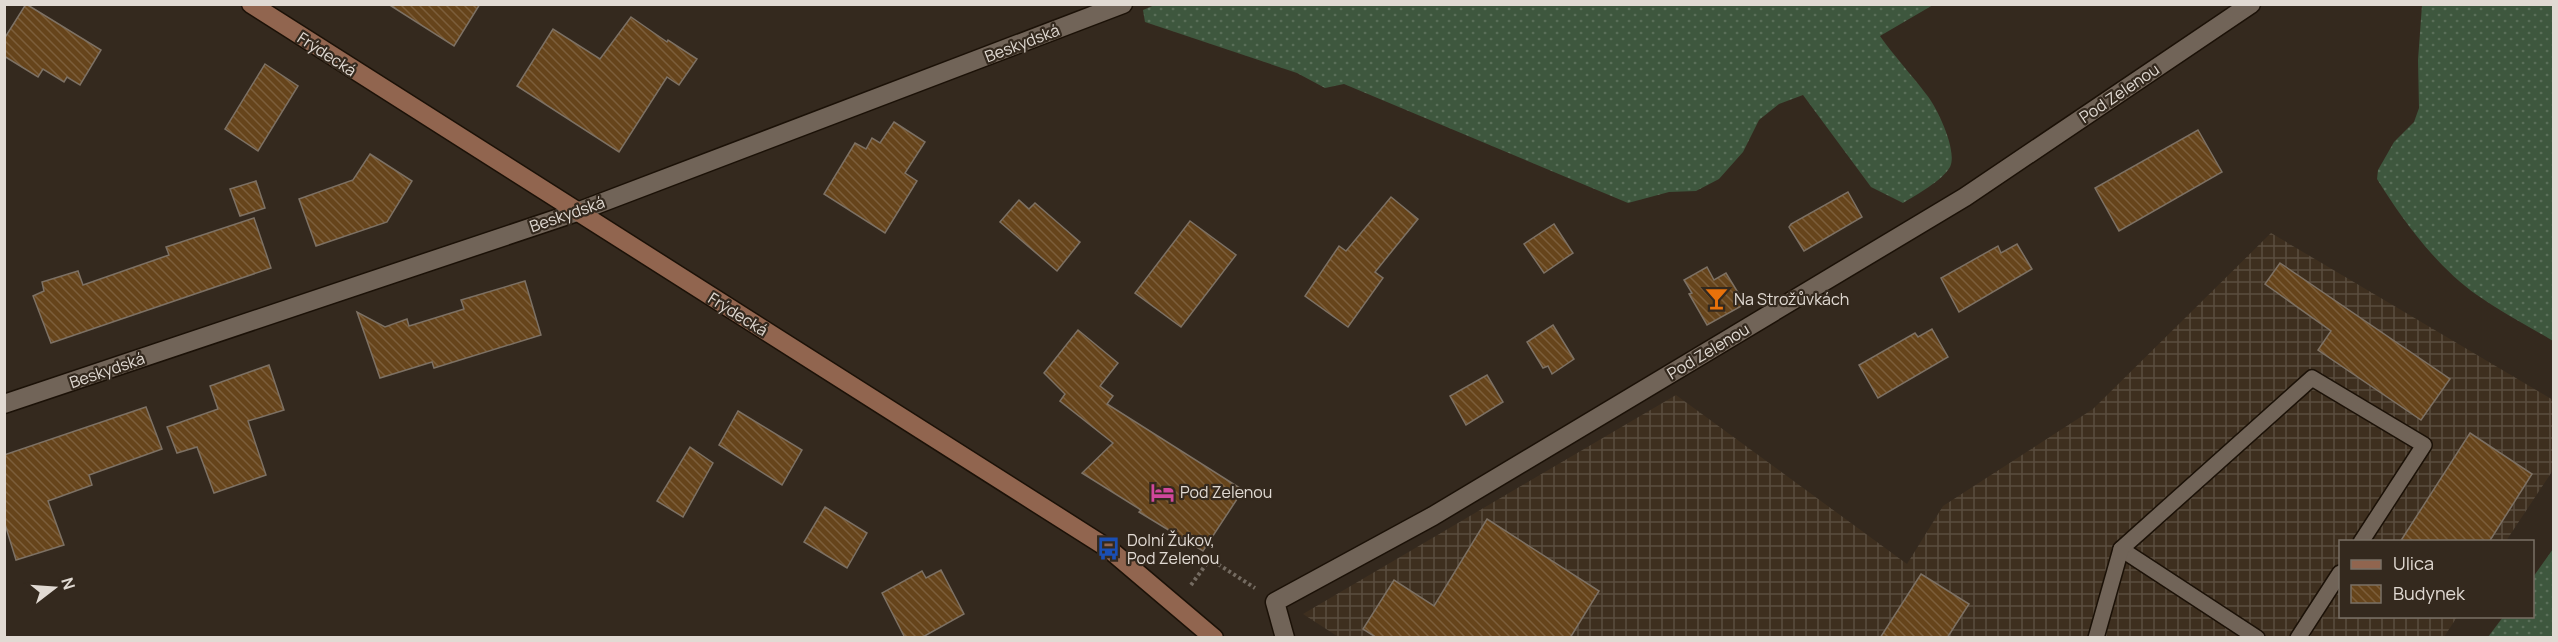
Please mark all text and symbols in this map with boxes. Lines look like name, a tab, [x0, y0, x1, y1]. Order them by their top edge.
street label: Beskydská	[981, 19, 1063, 67]
street label: Frýdecká	[293, 27, 361, 81]
street label: Pod Zelenou	[2075, 58, 2163, 128]
street label: Beskydská	[526, 191, 608, 237]
bar icon: Na Strožůvkách	[1703, 286, 1729, 312]
street label: Frýdecká	[704, 287, 772, 341]
place label: Na Strožůvkách	[1734, 288, 1849, 310]
street label: Pod Zelenou	[1663, 318, 1753, 384]
street label: Beskydská	[66, 347, 148, 393]
hotel icon: Pod Zelenou	[1149, 479, 1175, 505]
place label: Pod Zelenou	[1180, 481, 1272, 503]
place label: Dolní Žukov, Pod Zelenou	[1127, 529, 1219, 569]
bus stop icon: Dolní Žukov, Pod Zelenou	[1096, 536, 1122, 562]
legend	[2339, 540, 2534, 618]
text: Ulica	[2393, 551, 2434, 575]
north arrow	[24, 558, 84, 618]
text: N	[56, 575, 81, 592]
text: Budynek	[2393, 581, 2466, 605]

